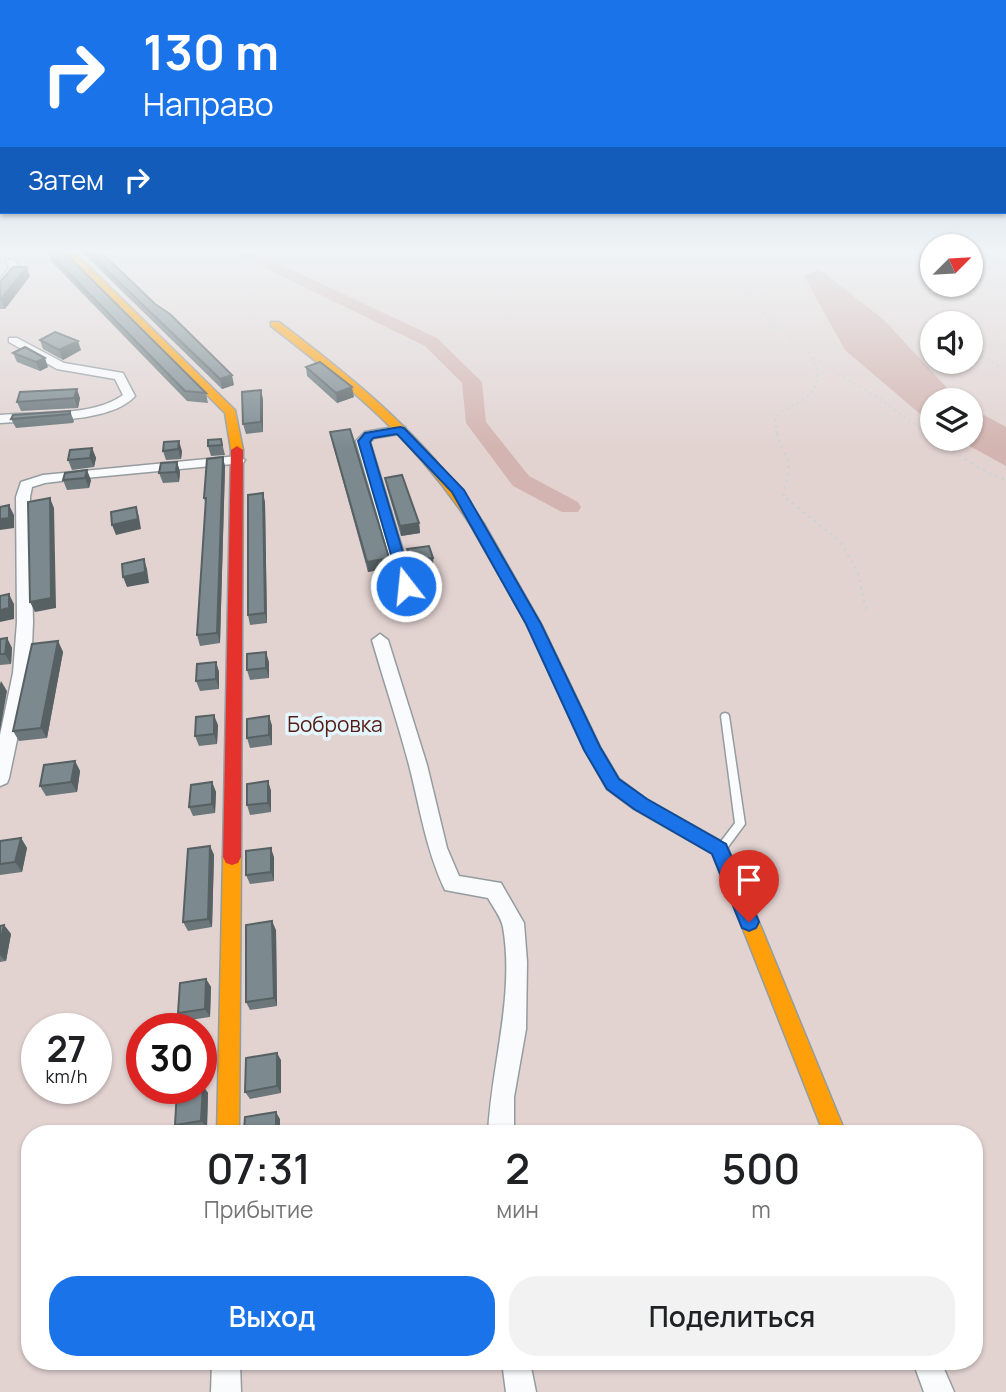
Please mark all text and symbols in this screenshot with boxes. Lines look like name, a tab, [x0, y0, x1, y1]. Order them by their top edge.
text: 130 m	[143, 18, 279, 85]
icon: right	[28, 28, 119, 119]
text: Направо	[143, 82, 274, 126]
icon: right	[118, 161, 156, 199]
text: Затем	[28, 162, 104, 198]
north arrow	[920, 234, 984, 298]
map controls	[920, 234, 983, 451]
button: sound	[920, 311, 983, 374]
button: layers	[920, 388, 983, 451]
position arrow	[369, 549, 443, 623]
park label: Бобровка	[287, 710, 383, 738]
pin	[719, 850, 779, 922]
icon: arrive	[730, 861, 768, 899]
speed limit sign: 30	[126, 1013, 217, 1104]
text: 27	[47, 1025, 86, 1073]
text: km/h	[46, 1064, 87, 1088]
text: 07:31	[206, 1139, 311, 1197]
text: 2	[505, 1139, 530, 1197]
text: 500	[722, 1139, 800, 1197]
text: Прибытие	[204, 1193, 313, 1225]
text: мин	[496, 1193, 539, 1225]
text: m	[751, 1193, 771, 1225]
button: Выход	[49, 1276, 495, 1356]
button: Поделиться	[509, 1276, 955, 1356]

